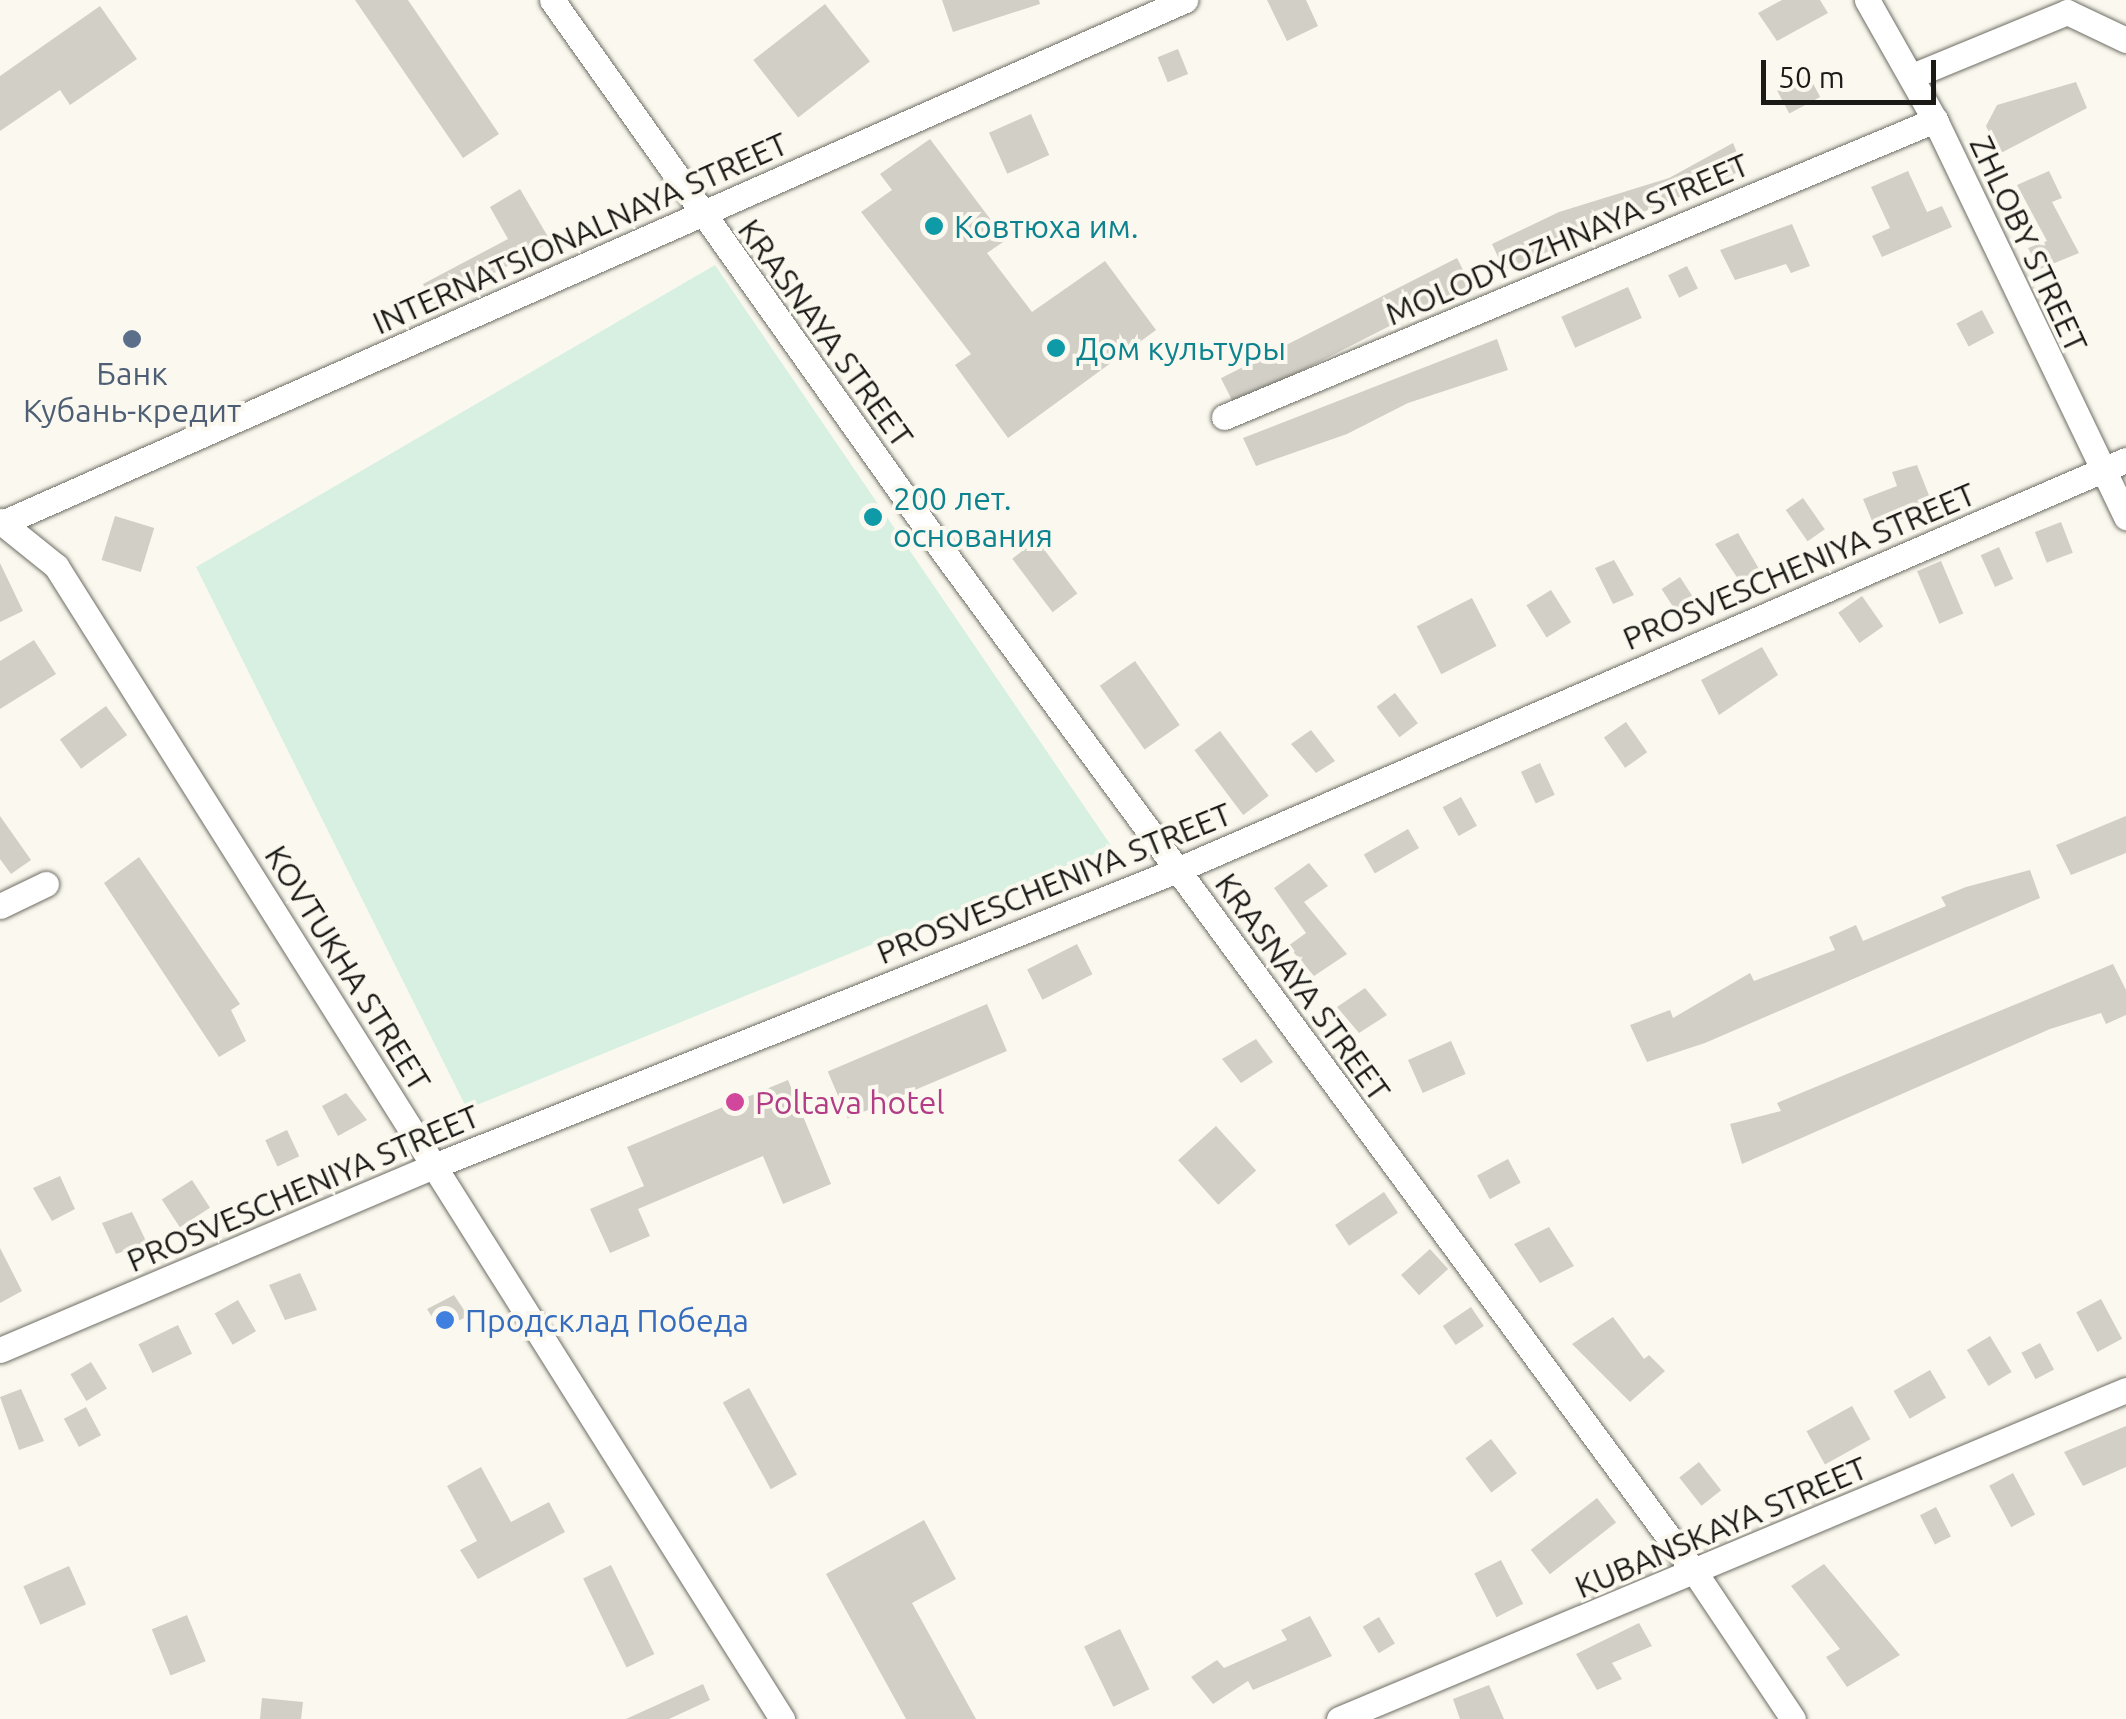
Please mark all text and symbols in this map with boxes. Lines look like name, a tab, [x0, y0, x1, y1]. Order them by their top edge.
scale bar	[1766, 40, 1941, 102]
text: 50 m	[1778, 60, 1845, 94]
street label: INTERNATSIONALNAYA STREET	[367, 124, 793, 342]
street label: ZHLOBY STREET	[1962, 130, 2096, 358]
street label: MOLODYOZHNAYA STREET	[1380, 145, 1754, 333]
place label: Ковтюха им.	[954, 207, 1139, 245]
street label: KRASNAYA STREET	[730, 212, 922, 454]
marker: Ковтюха им.	[923, 215, 945, 237]
marker: Банк Кубань-кредит	[121, 328, 143, 350]
place label: Дом культуры	[1076, 329, 1286, 367]
marker: Дом культуры	[1045, 337, 1067, 359]
place label: Банк Кубань-кредит	[23, 355, 241, 430]
street label: PROSVESCHENIYA STREET	[1617, 474, 1981, 658]
place label: 200 лет. основания	[893, 480, 1053, 555]
marker: 200 лет. основания	[862, 506, 884, 528]
street label: PROSVESCHENIYA STREET	[871, 794, 1237, 972]
street label: KOVTUKHA STREET	[257, 838, 439, 1098]
street label: KRASNAYA STREET	[1207, 866, 1399, 1108]
place label: Poltava hotel	[755, 1083, 945, 1121]
marker: Poltava hotel	[724, 1091, 746, 1113]
street label: PROSVESCHENIYA STREET	[121, 1096, 485, 1280]
place label: Продсклад Победа	[465, 1301, 749, 1339]
marker: Продсклад Победа	[434, 1309, 456, 1331]
street label: KUBANSKAYA STREET	[1569, 1448, 1873, 1606]

